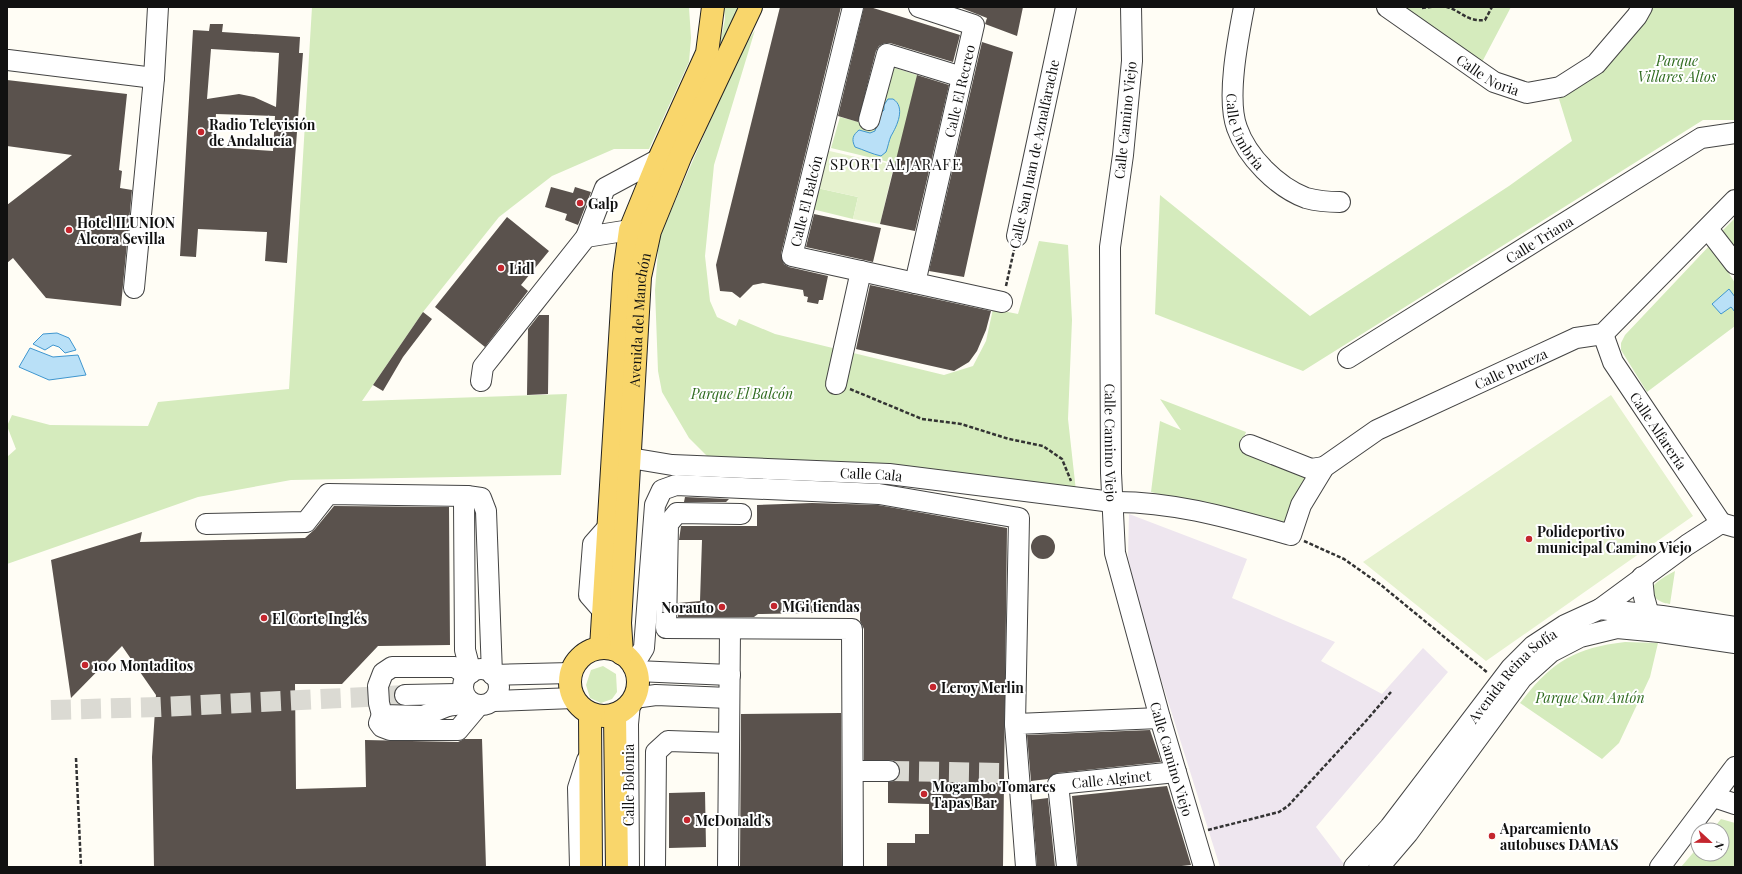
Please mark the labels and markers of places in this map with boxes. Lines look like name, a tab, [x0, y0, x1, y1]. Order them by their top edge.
place label: Radio Televisión de Andalucía	[209, 115, 316, 150]
marker: Radio Televisión de Andalucía	[196, 127, 206, 137]
place label: Galp	[588, 194, 618, 213]
marker: Galp	[575, 198, 585, 208]
place label: Hotel ILUNION Alcora Sevilla	[76, 213, 175, 248]
marker: Hotel ILUNION Alcora Sevilla	[64, 225, 74, 235]
place label: Lidl	[509, 259, 535, 278]
marker: Lidl	[496, 263, 506, 273]
place label: Polideportivo municipal Camino Viejo	[1537, 522, 1692, 557]
marker: Polideportivo municipal Camino Viejo	[1524, 534, 1534, 544]
place label: MGi tiendas	[782, 597, 860, 616]
place label: Norauto	[661, 598, 714, 617]
marker: MGi tiendas	[769, 601, 779, 611]
marker: Norauto	[717, 602, 727, 612]
place label: El Corte Inglés	[272, 609, 367, 628]
marker: El Corte Inglés	[259, 613, 269, 623]
place label: 100 Montaditos	[93, 656, 193, 675]
marker: 100 Montaditos	[80, 660, 90, 670]
place label: Leroy Merlin	[941, 678, 1024, 697]
marker: Leroy Merlin	[928, 682, 938, 692]
place label: Mogambo Tomares Tapas Bar	[932, 777, 1056, 812]
marker: Mogambo Tomares Tapas Bar	[919, 789, 929, 799]
place label: McDonald's	[695, 811, 771, 830]
marker: McDonald's	[682, 815, 692, 825]
place label: Aparcamiento autobuses DAMAS	[1499, 819, 1618, 854]
marker: Aparcamiento autobuses DAMAS	[1487, 831, 1497, 841]

